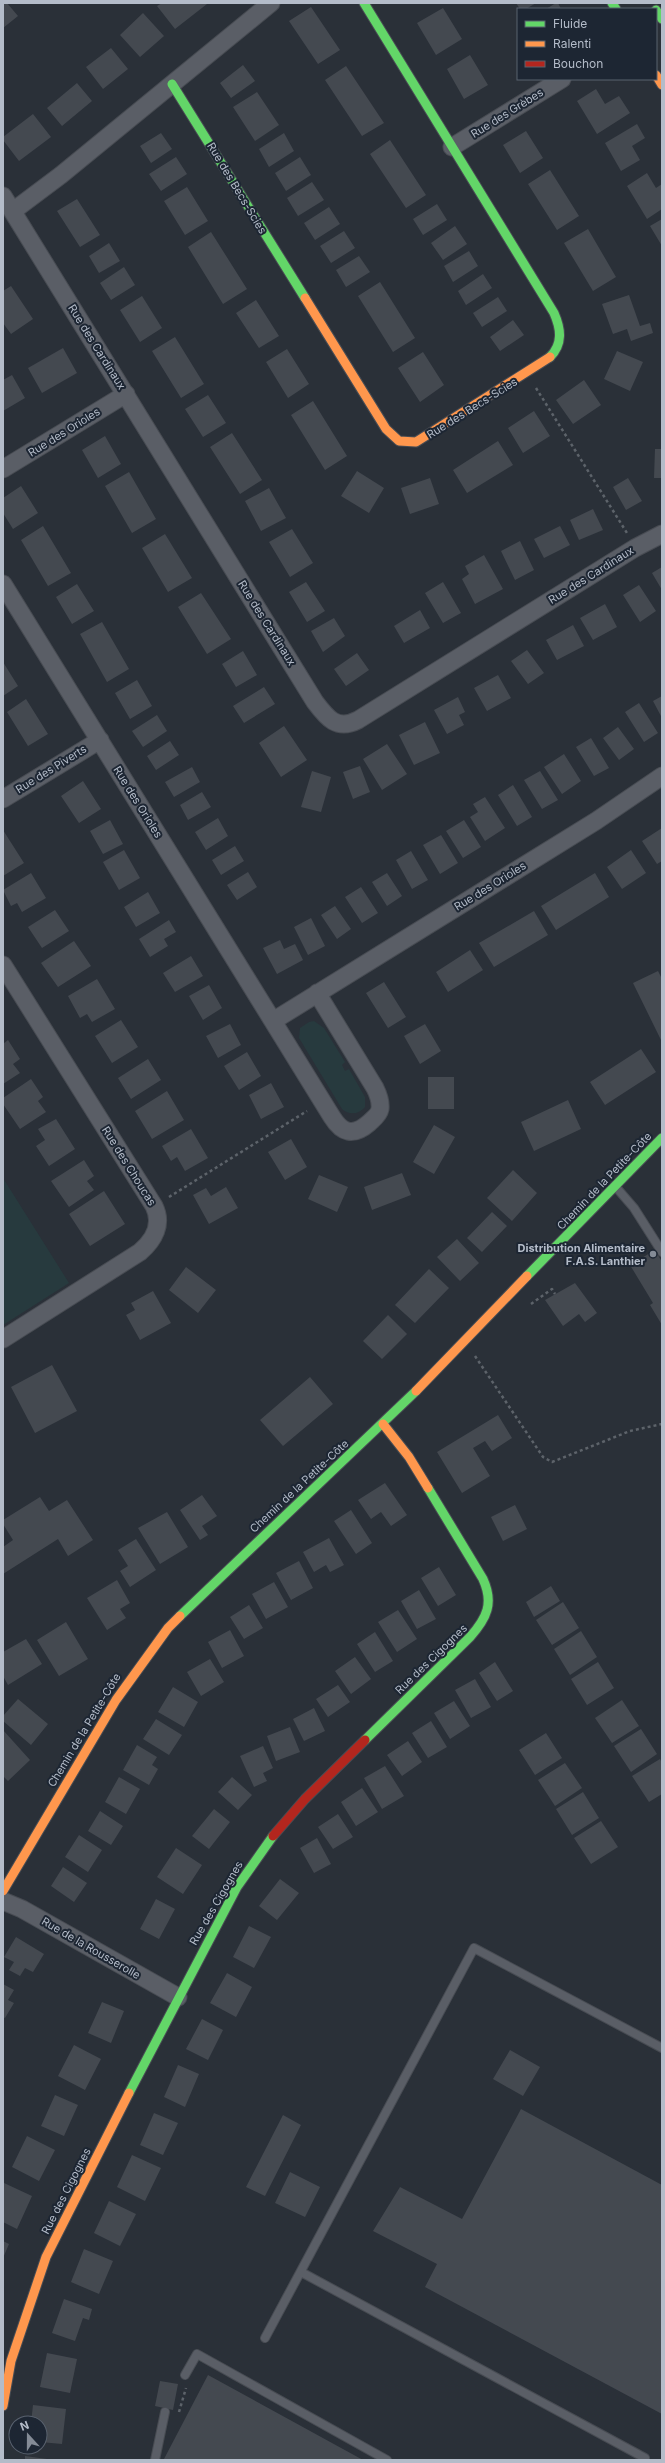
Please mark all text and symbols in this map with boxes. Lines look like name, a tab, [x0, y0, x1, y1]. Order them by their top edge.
legend	[517, 8, 657, 80]
text: Fluide	[553, 16, 587, 31]
text: Ralenti	[553, 36, 591, 51]
text: Bouchon	[553, 56, 603, 71]
street label: Rue des Grèbes	[468, 85, 546, 141]
street label: Rue des Becs-Scies	[204, 140, 270, 236]
street label: Rue des Cardinaux	[65, 302, 129, 392]
street label: Rue des Becs-Scies	[424, 374, 520, 442]
street label: Rue des Orioles	[26, 404, 103, 460]
street label: Rue des Cardinaux	[546, 543, 636, 607]
street label: Rue des Cardinaux	[235, 578, 299, 668]
street label: Rue des Piverts	[13, 742, 89, 796]
street label: Rue des Orioles	[110, 764, 166, 841]
street label: Rue des Orioles	[452, 858, 529, 914]
street label: Rue des Choucas	[99, 1124, 159, 1209]
street label: Chemin de la Petite-Côte	[554, 1129, 654, 1233]
place label: Distribution Alimentaire F.A.S. Lanthier	[518, 1241, 646, 1268]
marker: Distribution Alimentaire F.A.S. Lanthier	[648, 1249, 658, 1259]
street label: Chemin de la Petite-Côte	[247, 1436, 351, 1536]
street label: Rue des Cigognes	[392, 1621, 470, 1697]
street label: Chemin de la Petite-Côte	[44, 1671, 124, 1789]
street label: Rue des Cigognes	[186, 1858, 246, 1947]
street label: Rue de la Rousserolle	[39, 1914, 143, 1982]
street label: Rue des Cigognes	[38, 2145, 94, 2236]
north arrow	[8, 2415, 48, 2455]
text: N	[18, 2418, 31, 2434]

